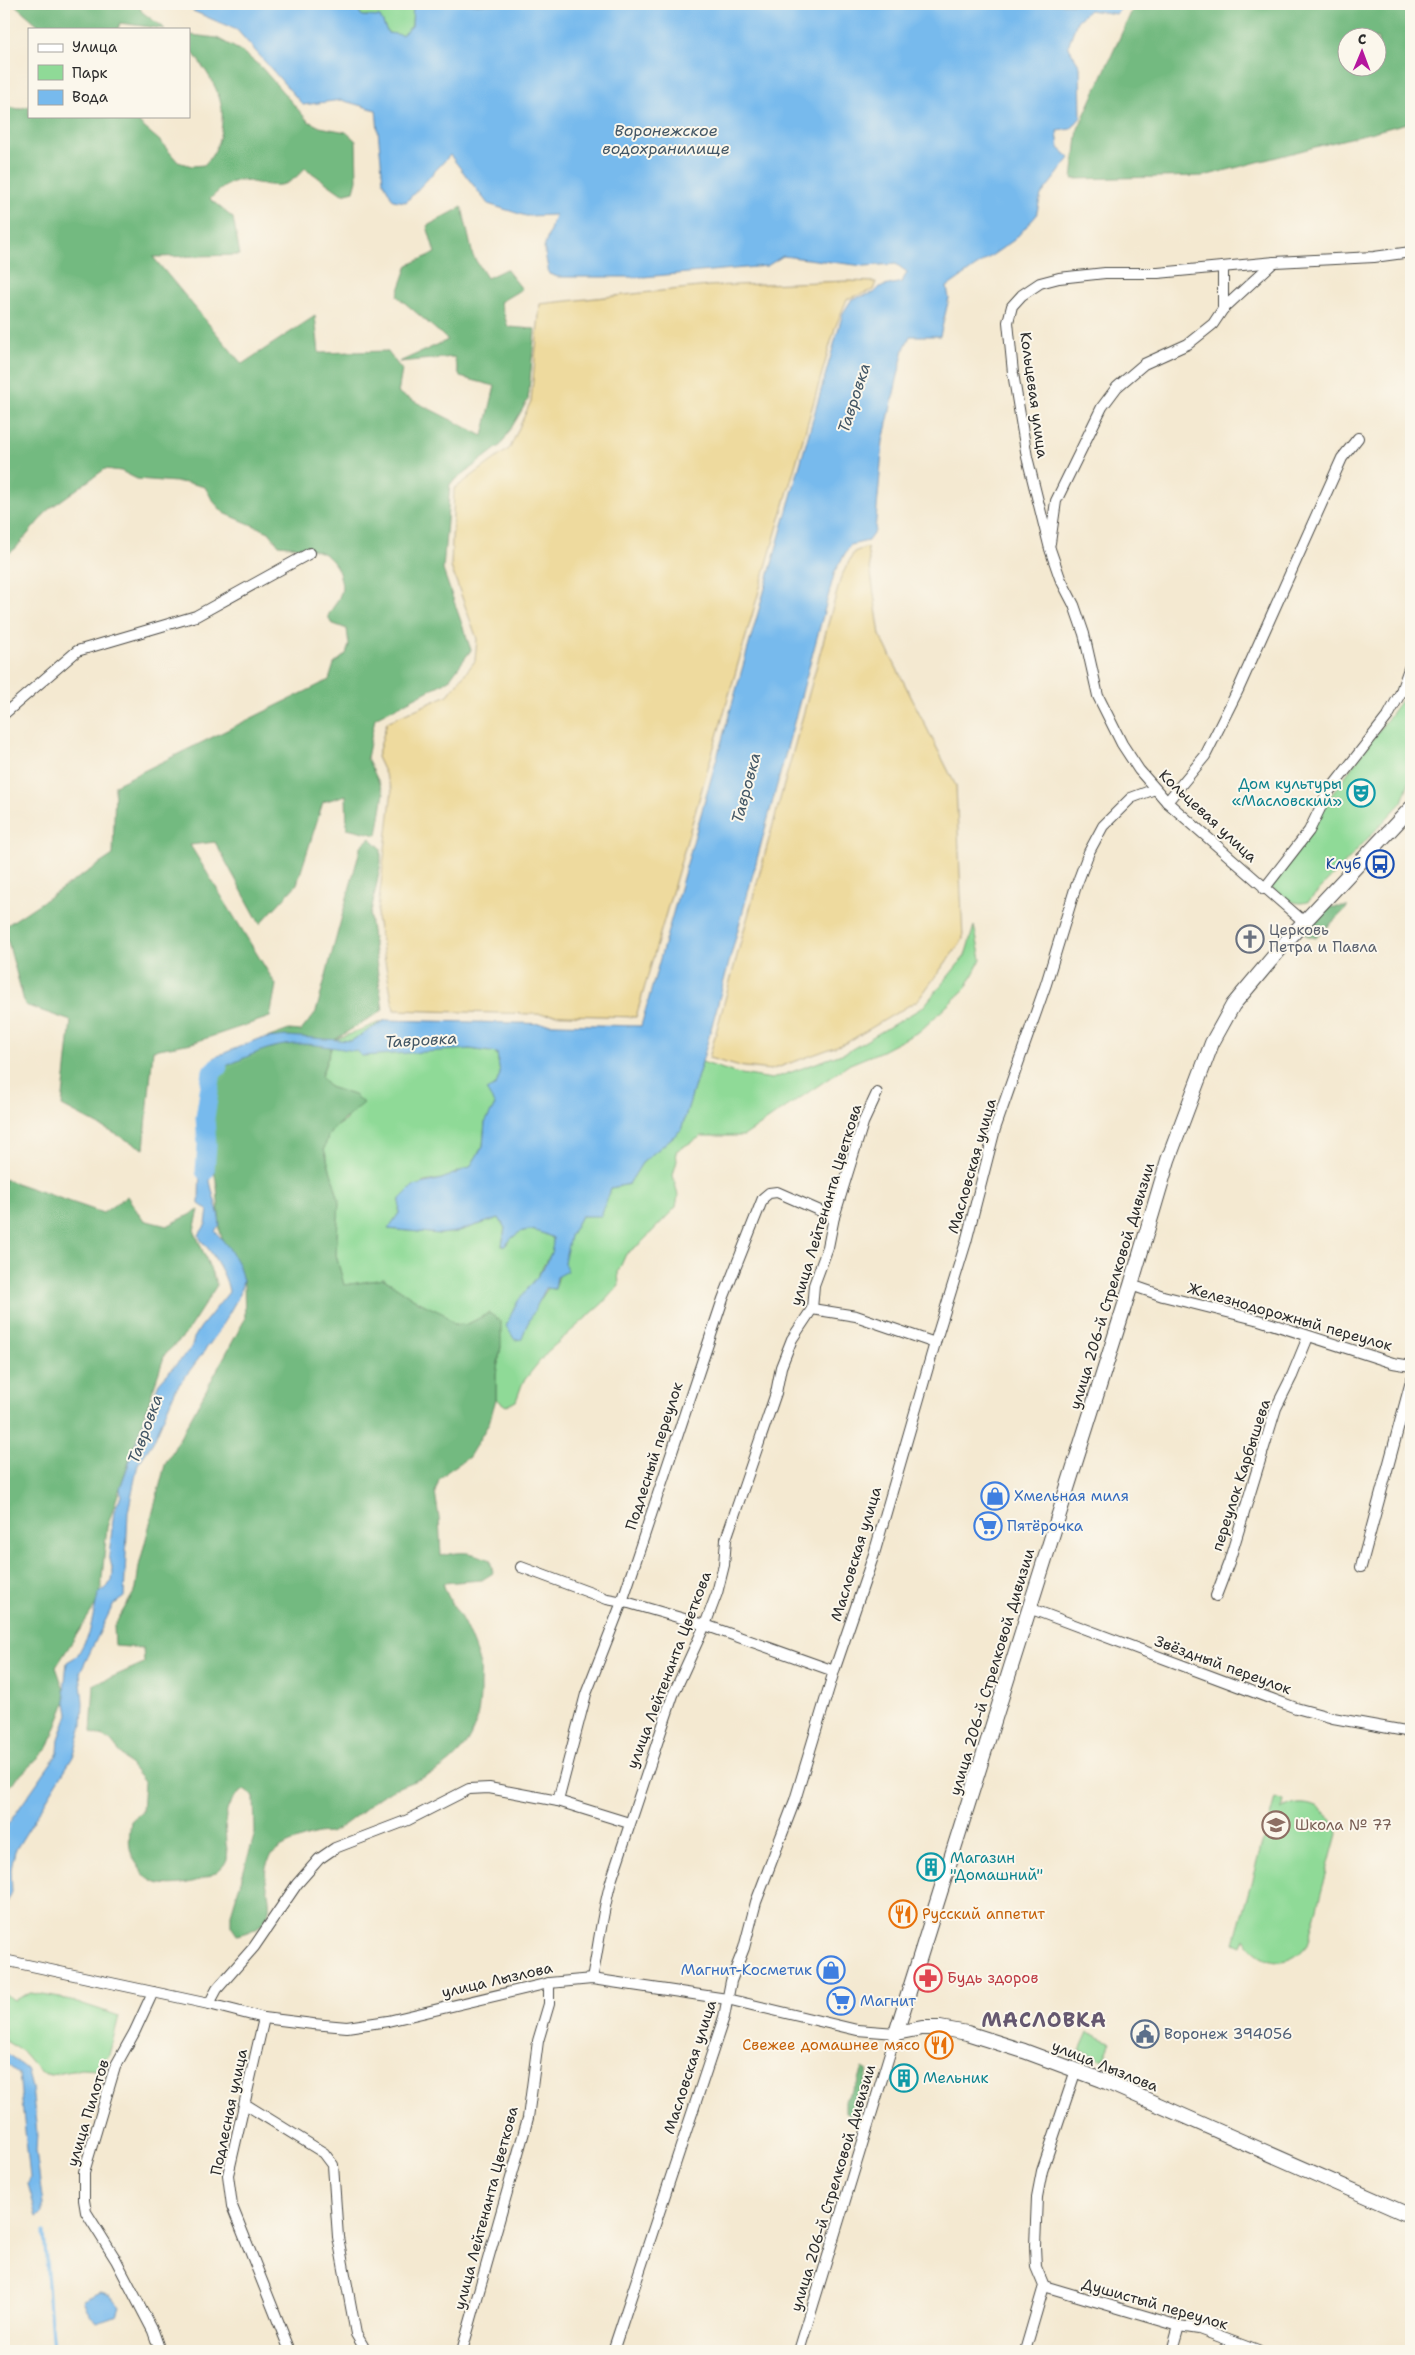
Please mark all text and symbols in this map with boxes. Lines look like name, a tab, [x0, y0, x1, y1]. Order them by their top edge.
legend	[28, 28, 190, 118]
north arrow	[1338, 28, 1388, 78]
text: С	[1358, 30, 1367, 48]
text: Улица	[72, 37, 118, 57]
text: Парк	[72, 63, 108, 83]
text: Вода	[72, 87, 109, 107]
water label: Воронежское водохранилище	[602, 120, 730, 159]
street label: Кольцевая улица	[1015, 331, 1053, 460]
water label: Тавровка	[833, 360, 875, 436]
water label: Тавровка	[727, 750, 766, 826]
street label: Кольцевая улица	[1155, 765, 1262, 867]
place label: Дом культуры «Масловский»	[1232, 774, 1342, 811]
theatre icon: Дом культуры «Масловский»	[1346, 778, 1376, 808]
bus stop icon: Клуб	[1365, 849, 1395, 879]
place label: Клуб	[1326, 854, 1361, 874]
place label: Церковь Петра и Павла	[1269, 920, 1378, 957]
church icon: Церковь Петра и Павла	[1235, 924, 1265, 954]
water label: Тавровка	[384, 1028, 458, 1052]
street label: Масловская улица	[943, 1095, 1001, 1236]
street label: улица Лейтенанта Цветкова	[786, 1101, 866, 1308]
street label: улица 206-й Стрелковой Дивизии	[1065, 1160, 1159, 1412]
street label: Железнодорожный переулок	[1185, 1278, 1395, 1356]
street label: Подлесный переулок	[621, 1380, 687, 1532]
water label: Тавровка	[123, 1391, 167, 1467]
street label: переулок Карбышева	[1207, 1396, 1275, 1554]
shop icon: Хмельная миля	[980, 1481, 1010, 1511]
street label: Масловская улица	[826, 1484, 886, 1624]
place label: Хмельная миля	[1014, 1486, 1129, 1506]
supermarket icon: Пятёрочка	[973, 1511, 1003, 1541]
place label: Пятёрочка	[1007, 1516, 1084, 1536]
street label: улица 206-й Стрелковой Дивизии	[945, 1546, 1039, 1798]
street label: улица Лейтенанта Цветкова	[622, 1568, 716, 1772]
street label: Звёздный переулок	[1152, 1631, 1294, 1699]
school or university icon: Школа № 77	[1261, 1810, 1291, 1840]
place label: Школа № 77	[1295, 1815, 1392, 1835]
place label: Магазин "Домашний"	[950, 1848, 1043, 1885]
building icon: Магазин "Домашний"	[916, 1852, 946, 1882]
restaurant icon: Русский аппетит	[888, 1899, 918, 1929]
place label: Русский аппетит	[922, 1904, 1045, 1924]
shop icon: Магнит-Косметик	[816, 1955, 846, 1985]
street label: улица Лызлова	[440, 1957, 555, 2002]
place label: Магнит-Косметик	[681, 1960, 812, 1980]
pharmacy icon: Будь здоров	[913, 1963, 943, 1993]
place label: Будь здоров	[947, 1968, 1039, 1988]
supermarket icon: Магнит	[826, 1986, 856, 2016]
place label: Магнит	[860, 1991, 916, 2011]
street label: Масловская улица	[659, 1997, 721, 2137]
district label: МАСЛОВКА	[981, 2007, 1107, 2033]
public building icon: Воронеж 394056	[1130, 2019, 1160, 2049]
place label: Воронеж 394056	[1164, 2024, 1293, 2044]
restaurant icon: Свежее домашнее мясо	[924, 2030, 954, 2060]
place label: Свежее домашнее мясо	[742, 2035, 920, 2055]
street label: улица Лызлова	[1049, 2036, 1162, 2097]
street label: Подлесная улица	[206, 2046, 252, 2177]
street label: улица Пилотов	[62, 2057, 114, 2169]
street label: улица 206-й Стрелковой Дивизии	[786, 2062, 880, 2314]
building icon: Мельник	[889, 2063, 919, 2093]
place label: Мельник	[923, 2068, 988, 2088]
street label: улица Лейтенанта Цветкова	[449, 2103, 523, 2312]
street label: Душистый переулок	[1080, 2274, 1230, 2334]

